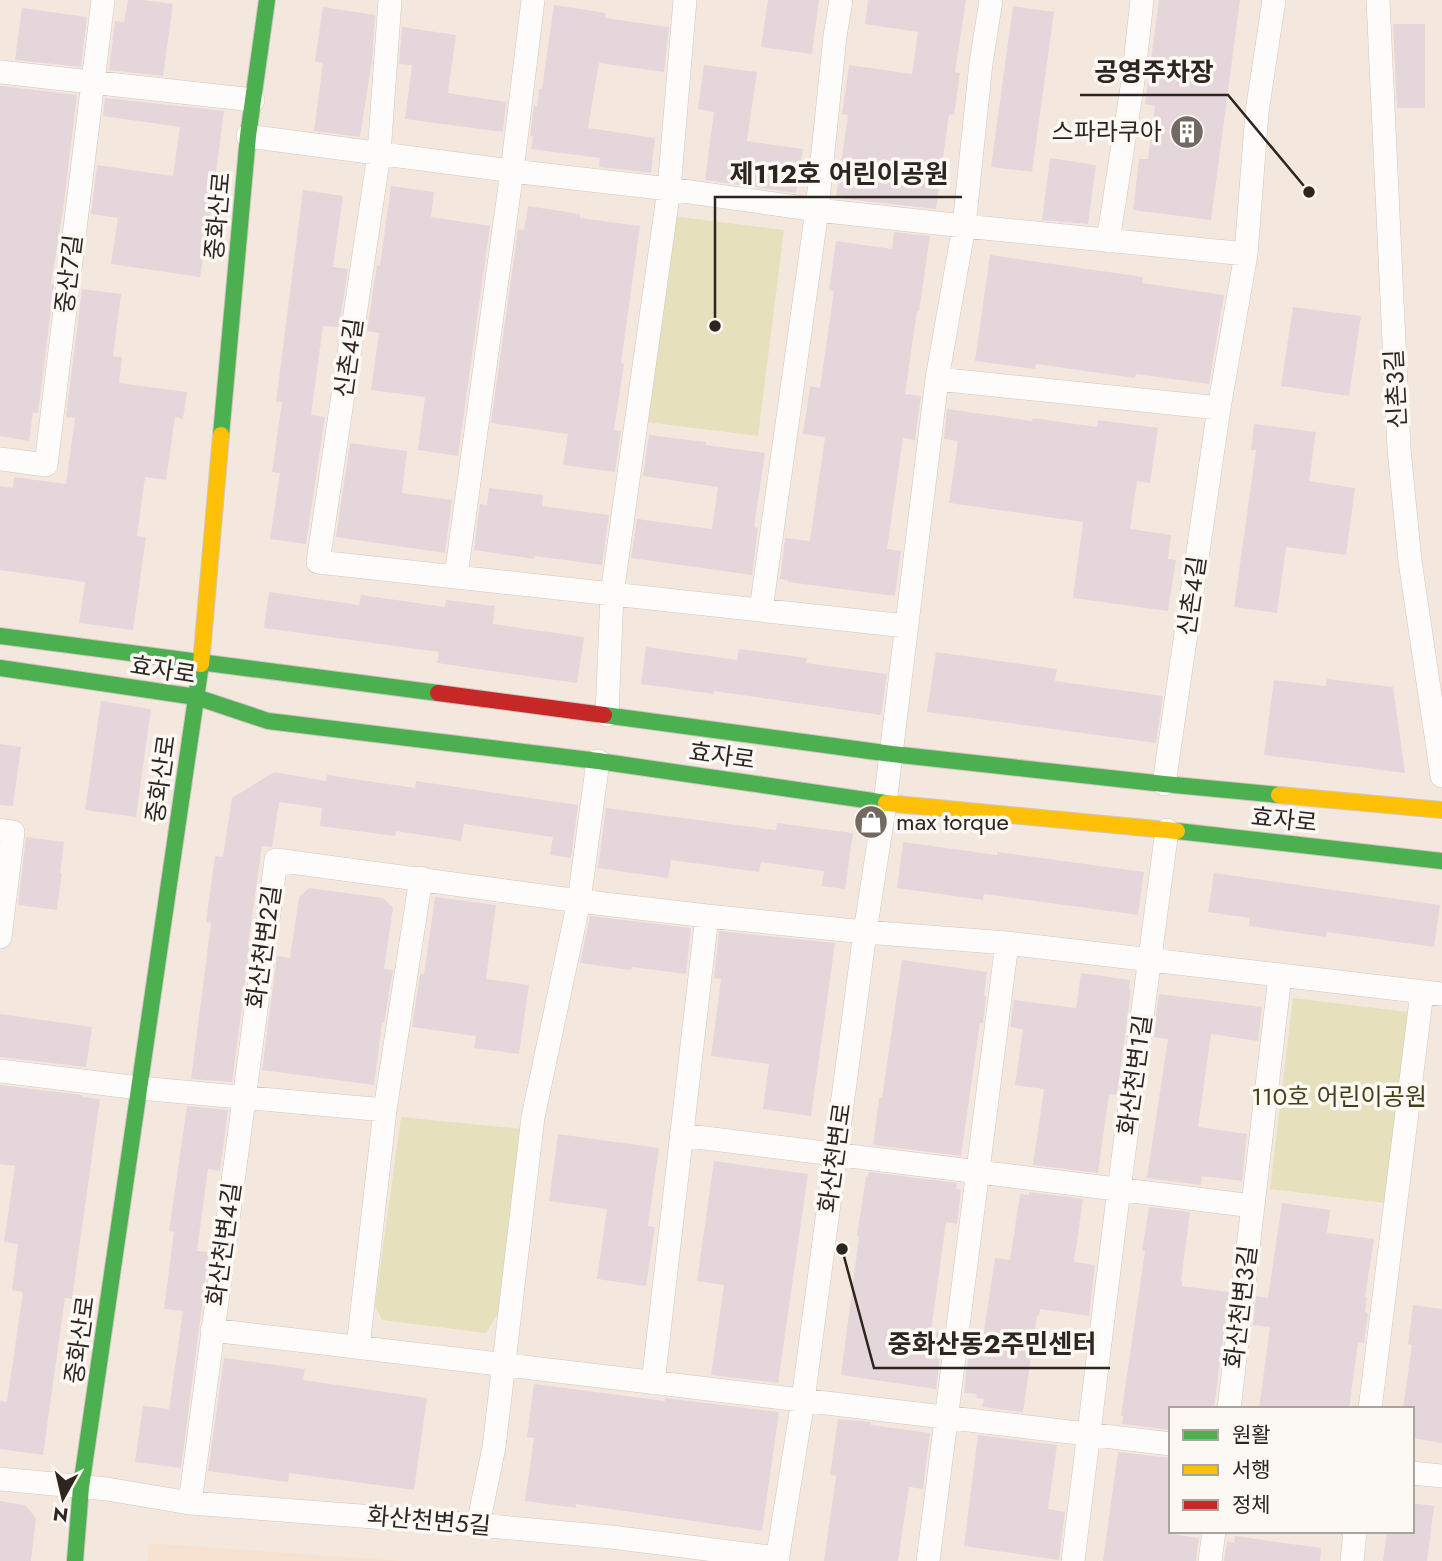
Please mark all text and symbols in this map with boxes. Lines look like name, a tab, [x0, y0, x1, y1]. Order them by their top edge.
callout: 공영주차장	[1080, 48, 1228, 95]
text: 공영주차장	[1094, 53, 1214, 91]
building icon: 스파라쿠아	[1168, 113, 1206, 151]
place label: 스파라쿠아	[1052, 114, 1162, 149]
callout: 제112호 어린이공원	[715, 150, 962, 197]
text: 제112호 어린이공원	[730, 155, 948, 193]
street label: 중화산로	[196, 170, 239, 261]
street label: 중산7길	[46, 233, 91, 315]
street label: 신촌4길	[326, 316, 371, 400]
street label: 신촌3길	[1376, 348, 1415, 430]
street label: 신촌4길	[1169, 554, 1214, 638]
street label: 효자로	[128, 647, 199, 692]
street label: 중화산로	[137, 733, 184, 825]
street label: 효자로	[687, 734, 757, 777]
street label: 효자로	[1249, 799, 1319, 840]
shop icon: max torque	[852, 803, 890, 841]
place label: max torque	[896, 804, 1009, 839]
street label: 화산천변2길	[238, 883, 289, 1011]
street label: 화산천변1길	[1109, 1012, 1160, 1137]
park label: 110호 어린이공원	[1251, 1079, 1427, 1114]
street label: 화산천변로	[809, 1101, 860, 1215]
street label: 화산천변4길	[198, 1180, 249, 1308]
street label: 화산천변3길	[1216, 1244, 1265, 1370]
street label: 중화산로	[56, 1294, 103, 1386]
callout: 중화산동2주민센터	[874, 1321, 1110, 1368]
text: 중화산동2주민센터	[888, 1325, 1096, 1363]
legend	[1169, 1407, 1414, 1533]
text: 원활	[1232, 1420, 1271, 1450]
text: 서행	[1232, 1455, 1271, 1485]
north arrow	[28, 1463, 98, 1533]
text: 정체	[1232, 1490, 1271, 1520]
street label: 화산천변5길	[366, 1498, 492, 1543]
text: N	[51, 1500, 70, 1529]

